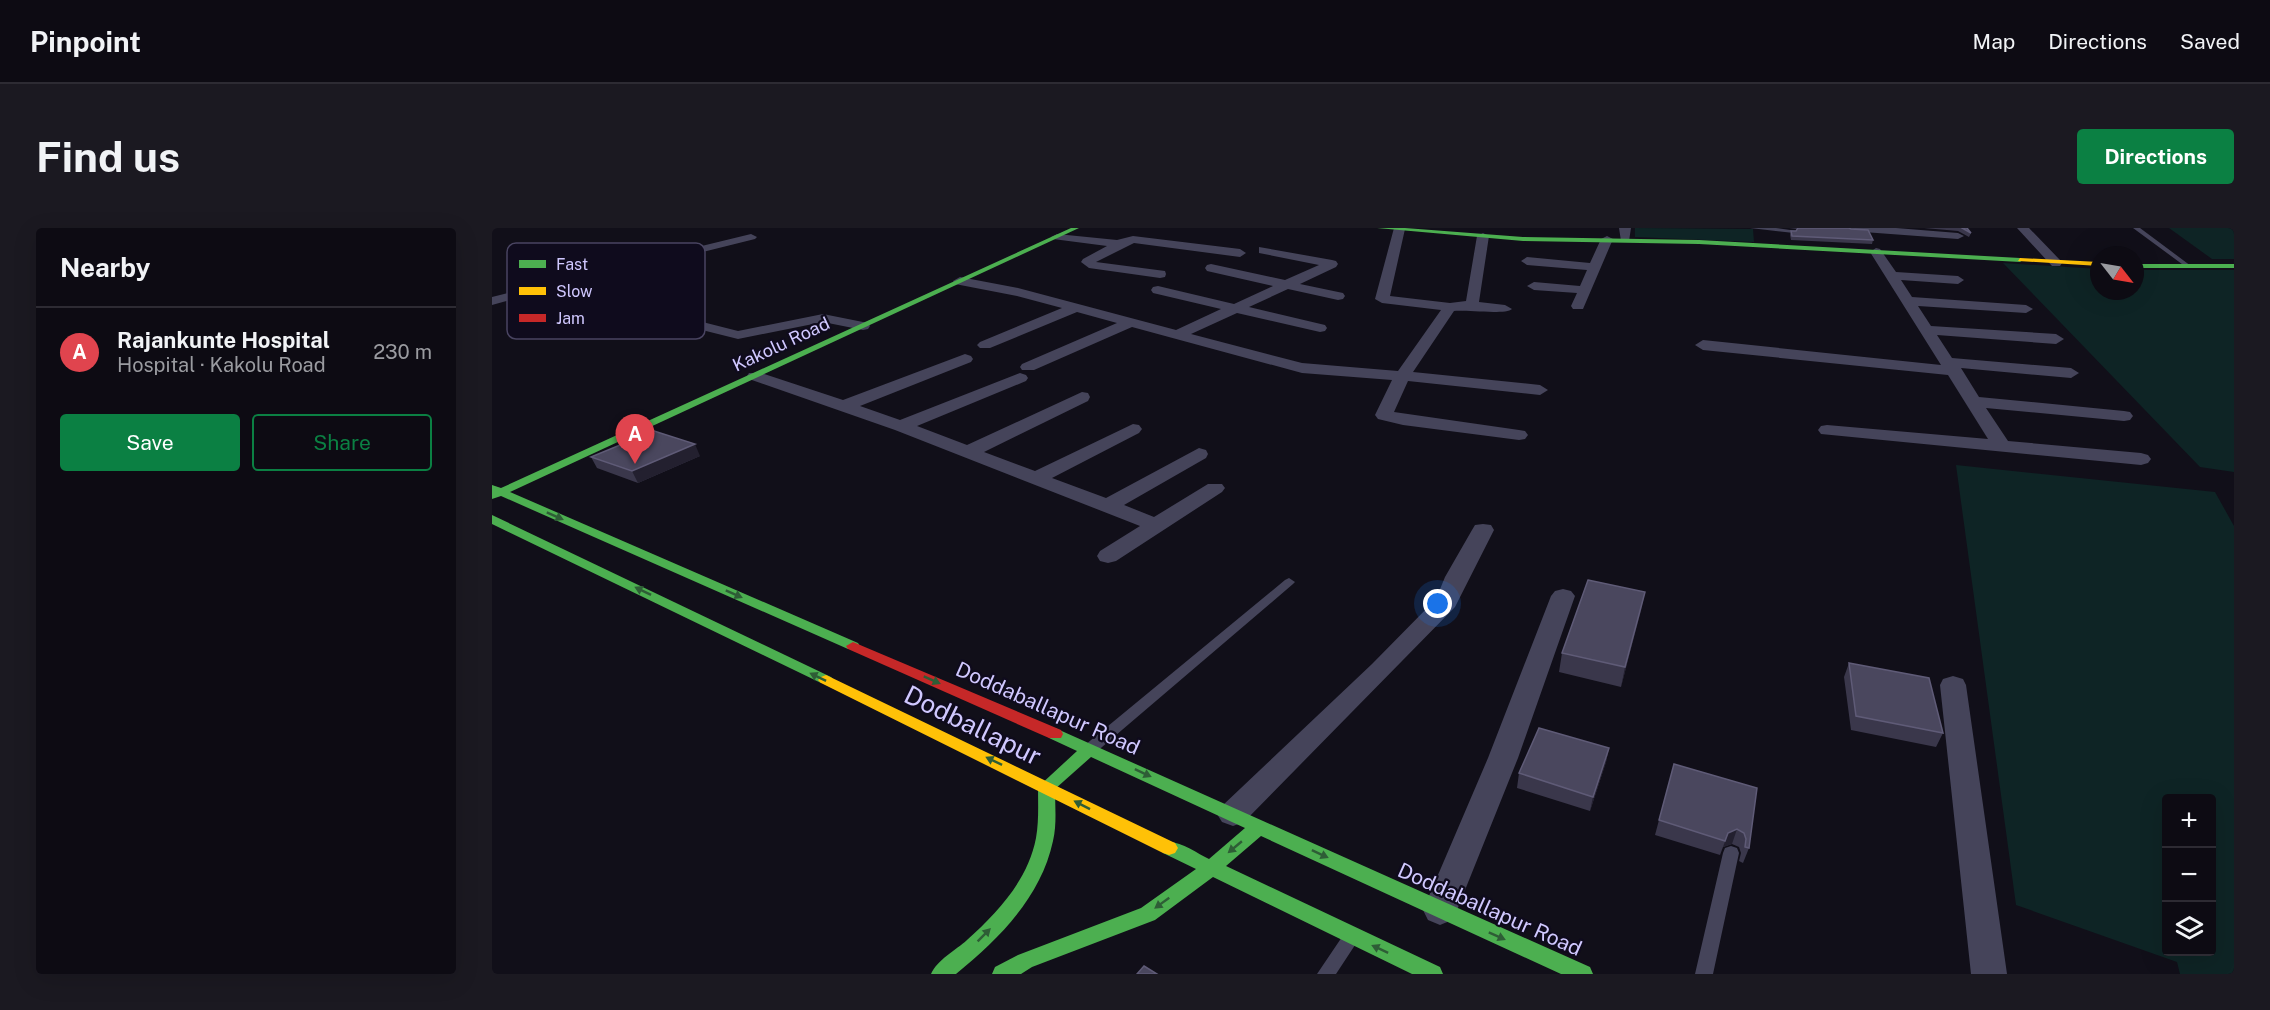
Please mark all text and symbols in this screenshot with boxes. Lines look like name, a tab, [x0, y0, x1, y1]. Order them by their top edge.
text: Pinpoint	[30, 25, 141, 58]
text: Map	[1973, 29, 2015, 54]
text: Directions	[2048, 29, 2147, 54]
text: Saved	[2180, 29, 2240, 54]
button: Directions	[2077, 129, 2234, 184]
text: Find us	[36, 132, 180, 181]
legend	[507, 243, 705, 339]
north arrow	[2090, 246, 2144, 300]
text: Nearby	[60, 252, 150, 283]
text: Fast	[556, 255, 588, 274]
text: Slow	[556, 282, 593, 301]
text: Jam	[556, 309, 585, 328]
street label: Kakolu Road	[729, 312, 833, 376]
text: Rajankunte Hospital	[117, 327, 330, 353]
text: A	[72, 340, 87, 364]
text: 230 m	[373, 340, 432, 364]
text: Hospital · Kakolu Road	[117, 353, 326, 377]
button: Save	[60, 414, 240, 471]
button: Share	[252, 414, 432, 471]
pin: A	[616, 414, 654, 464]
one-way arrow	[547, 511, 565, 521]
one-way arrow	[634, 587, 651, 596]
one-way arrow	[726, 589, 744, 599]
your location	[1423, 589, 1452, 618]
street label: Doddaballapur Road	[952, 656, 1144, 760]
one-way arrow	[809, 673, 827, 683]
one-way arrow	[924, 675, 942, 685]
street label: Dodballapur	[899, 678, 1047, 772]
one-way arrow	[985, 757, 1002, 766]
one-way arrow	[1134, 768, 1152, 778]
map controls	[2162, 794, 2216, 956]
button: +	[2162, 794, 2216, 848]
one-way arrow	[1074, 800, 1091, 809]
one-way arrow	[1227, 841, 1243, 854]
button: −	[2162, 848, 2216, 902]
one-way arrow	[1312, 850, 1329, 859]
street label: Doddaballapur Road	[1394, 857, 1586, 961]
one-way arrow	[1155, 897, 1171, 909]
button: layers	[2162, 902, 2216, 956]
one-way arrow	[977, 929, 991, 943]
one-way arrow	[1489, 931, 1507, 941]
one-way arrow	[1372, 945, 1389, 954]

